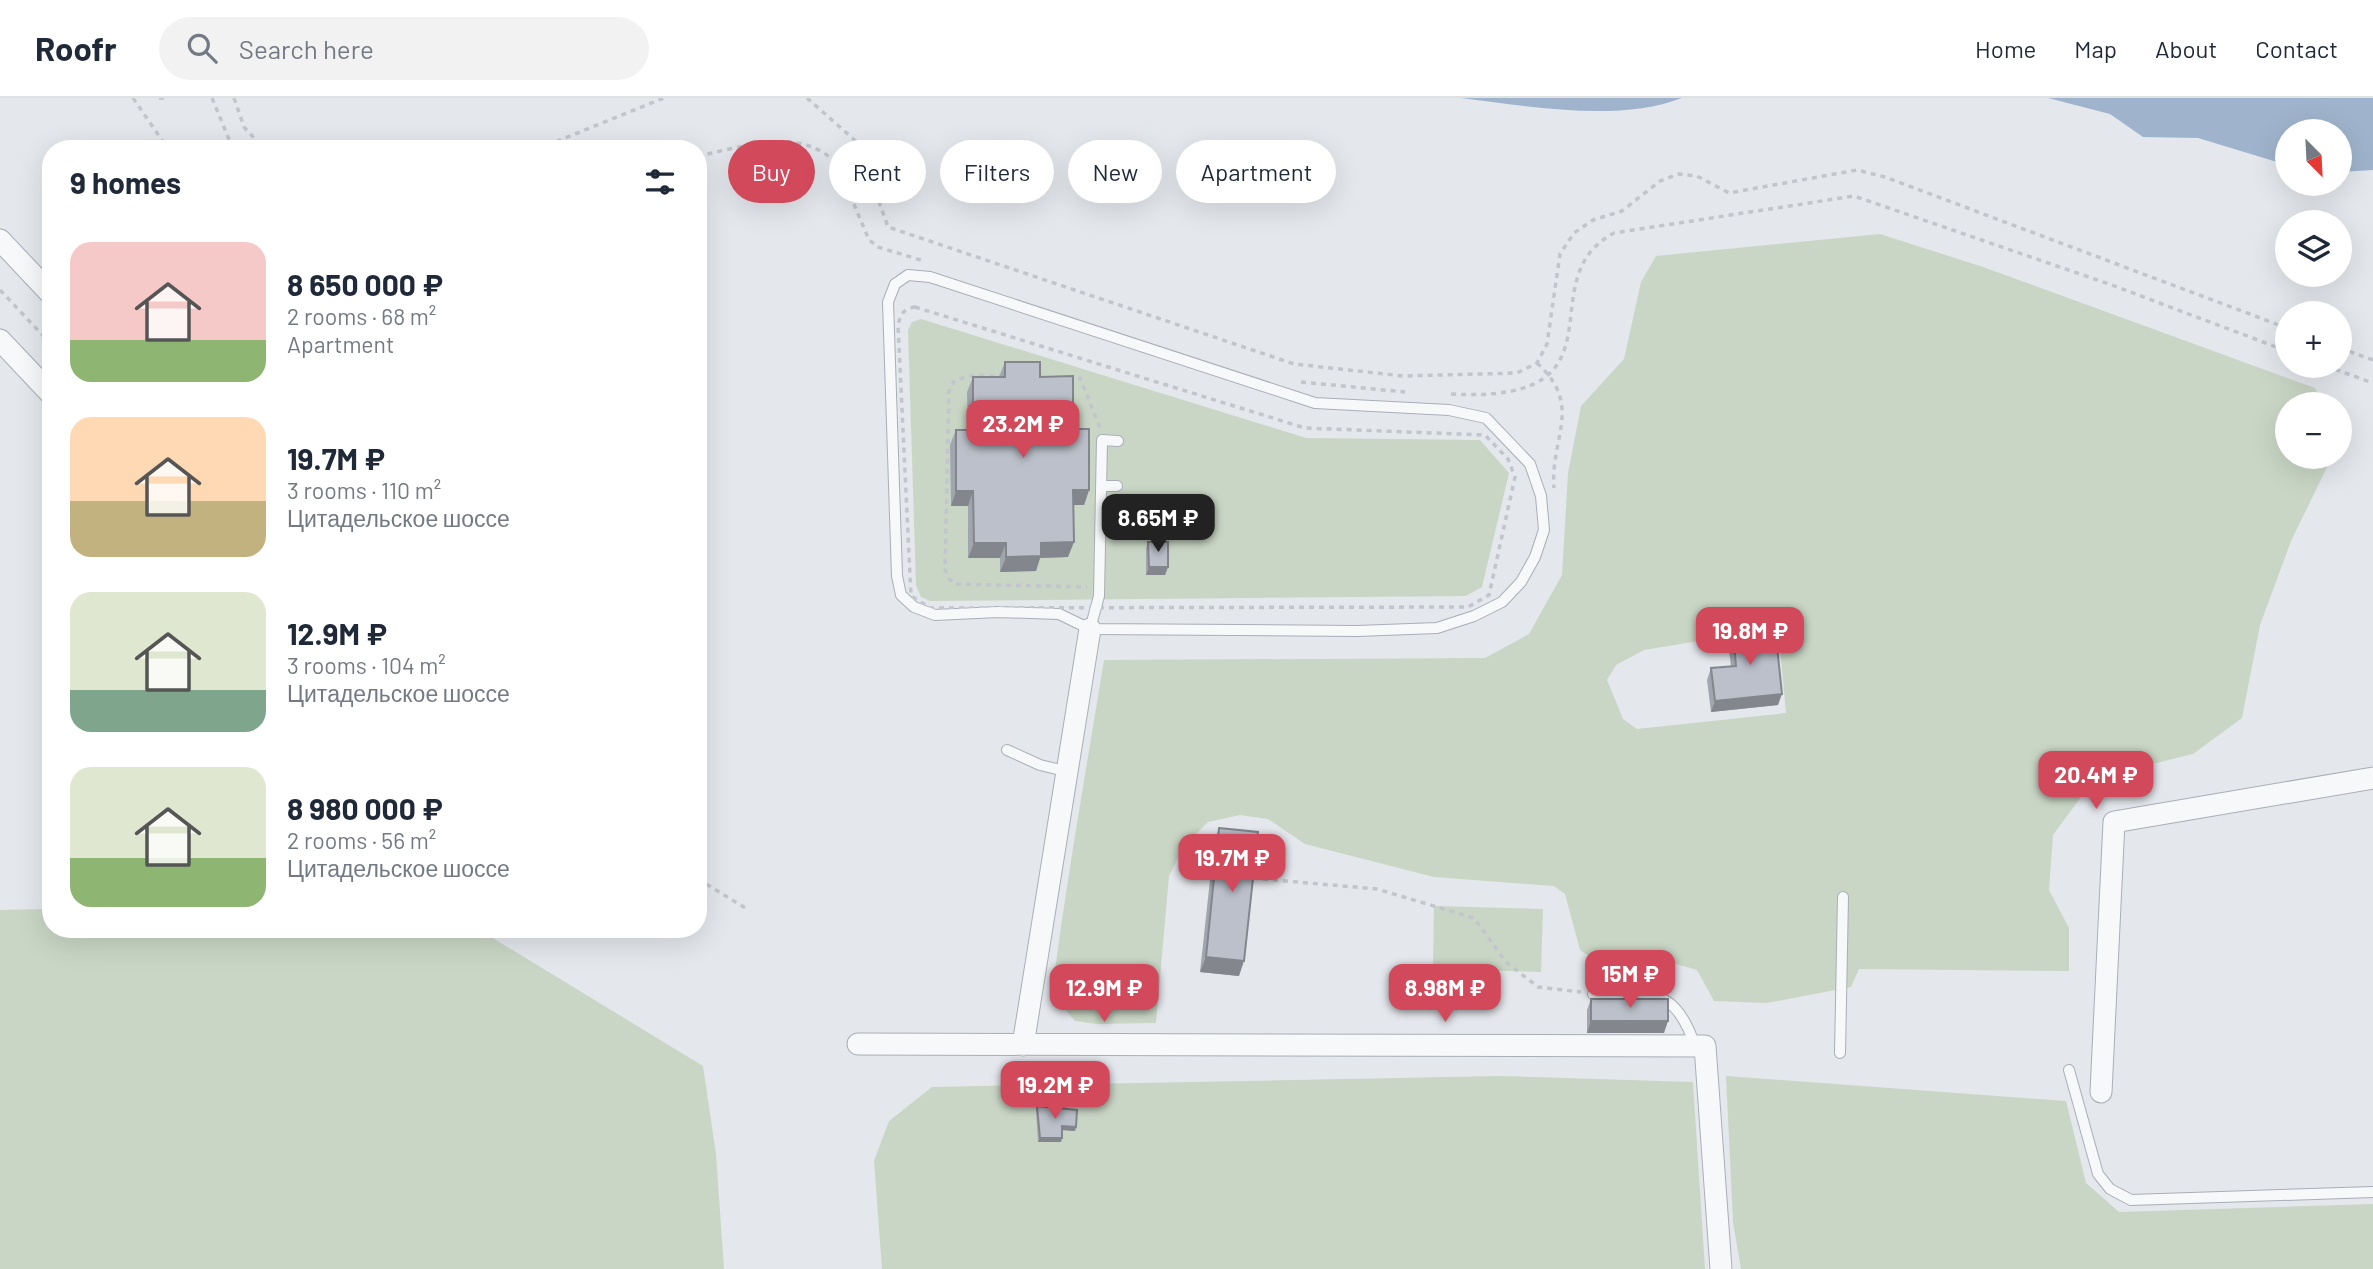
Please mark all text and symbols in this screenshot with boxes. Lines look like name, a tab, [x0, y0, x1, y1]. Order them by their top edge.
search box	[159, 17, 649, 80]
text: Roofr	[35, 28, 117, 68]
icon: search	[183, 29, 221, 67]
text: Search here	[239, 33, 374, 64]
text: Home	[1975, 34, 2036, 63]
text: Map	[2074, 34, 2117, 63]
text: About	[2155, 34, 2217, 63]
text: Contact	[2255, 34, 2338, 63]
north arrow	[2275, 119, 2352, 196]
map controls	[2275, 119, 2352, 469]
chip: Buy	[728, 140, 815, 203]
chip: Rent	[829, 140, 926, 203]
chip: Filters	[940, 140, 1054, 203]
chip: New	[1068, 140, 1162, 203]
chip: Apartment	[1176, 140, 1336, 203]
icon: filters	[641, 163, 679, 201]
text: 9 homes	[70, 164, 181, 200]
button: layers	[2275, 210, 2352, 287]
text: 8 650 000 ₽	[287, 266, 443, 302]
icon: home	[126, 270, 210, 354]
button: +	[2275, 301, 2352, 378]
text: 2 rooms · 68 m²	[287, 302, 436, 330]
text: Apartment	[287, 330, 394, 358]
button: −	[2275, 392, 2352, 469]
pin: 23.2M ₽	[958, 400, 1088, 460]
text: 23.2M ₽	[982, 409, 1064, 437]
text: 19.7M ₽	[287, 440, 385, 476]
icon: home	[126, 445, 210, 529]
text: 3 rooms · 110 m²	[287, 476, 441, 504]
pin: 8.65M ₽	[1093, 494, 1223, 554]
text: 8.65M ₽	[1118, 503, 1198, 531]
text: Цитадельское шоссе	[287, 504, 510, 532]
pin: 19.8M ₽	[1685, 608, 1815, 667]
text: 12.9M ₽	[287, 615, 387, 651]
text: 19.8M ₽	[1712, 616, 1788, 644]
icon: home	[126, 620, 210, 704]
text: 3 rooms · 104 m²	[287, 651, 446, 679]
text: Цитадельское шоссе	[287, 679, 510, 707]
pin: 20.4M ₽	[2031, 752, 2161, 811]
text: 20.4M ₽	[2054, 760, 2138, 788]
text: 8 980 000 ₽	[287, 790, 443, 826]
icon: home	[126, 795, 210, 879]
text: 2 rooms · 56 m²	[287, 826, 436, 854]
pin: 19.7M ₽	[1167, 834, 1297, 894]
text: 19.7M ₽	[1194, 843, 1270, 871]
text: Цитадельское шоссе	[287, 854, 510, 882]
pin: 15M ₽	[1581, 950, 1679, 1010]
text: 15M ₽	[1601, 959, 1659, 987]
pin: 12.9M ₽	[1039, 964, 1169, 1024]
pin: 8.98M ₽	[1380, 964, 1510, 1024]
text: 12.9M ₽	[1066, 973, 1142, 1001]
text: 8.98M ₽	[1405, 973, 1485, 1001]
pin: 19.2M ₽	[990, 1062, 1120, 1121]
text: 19.2M ₽	[1017, 1070, 1093, 1098]

